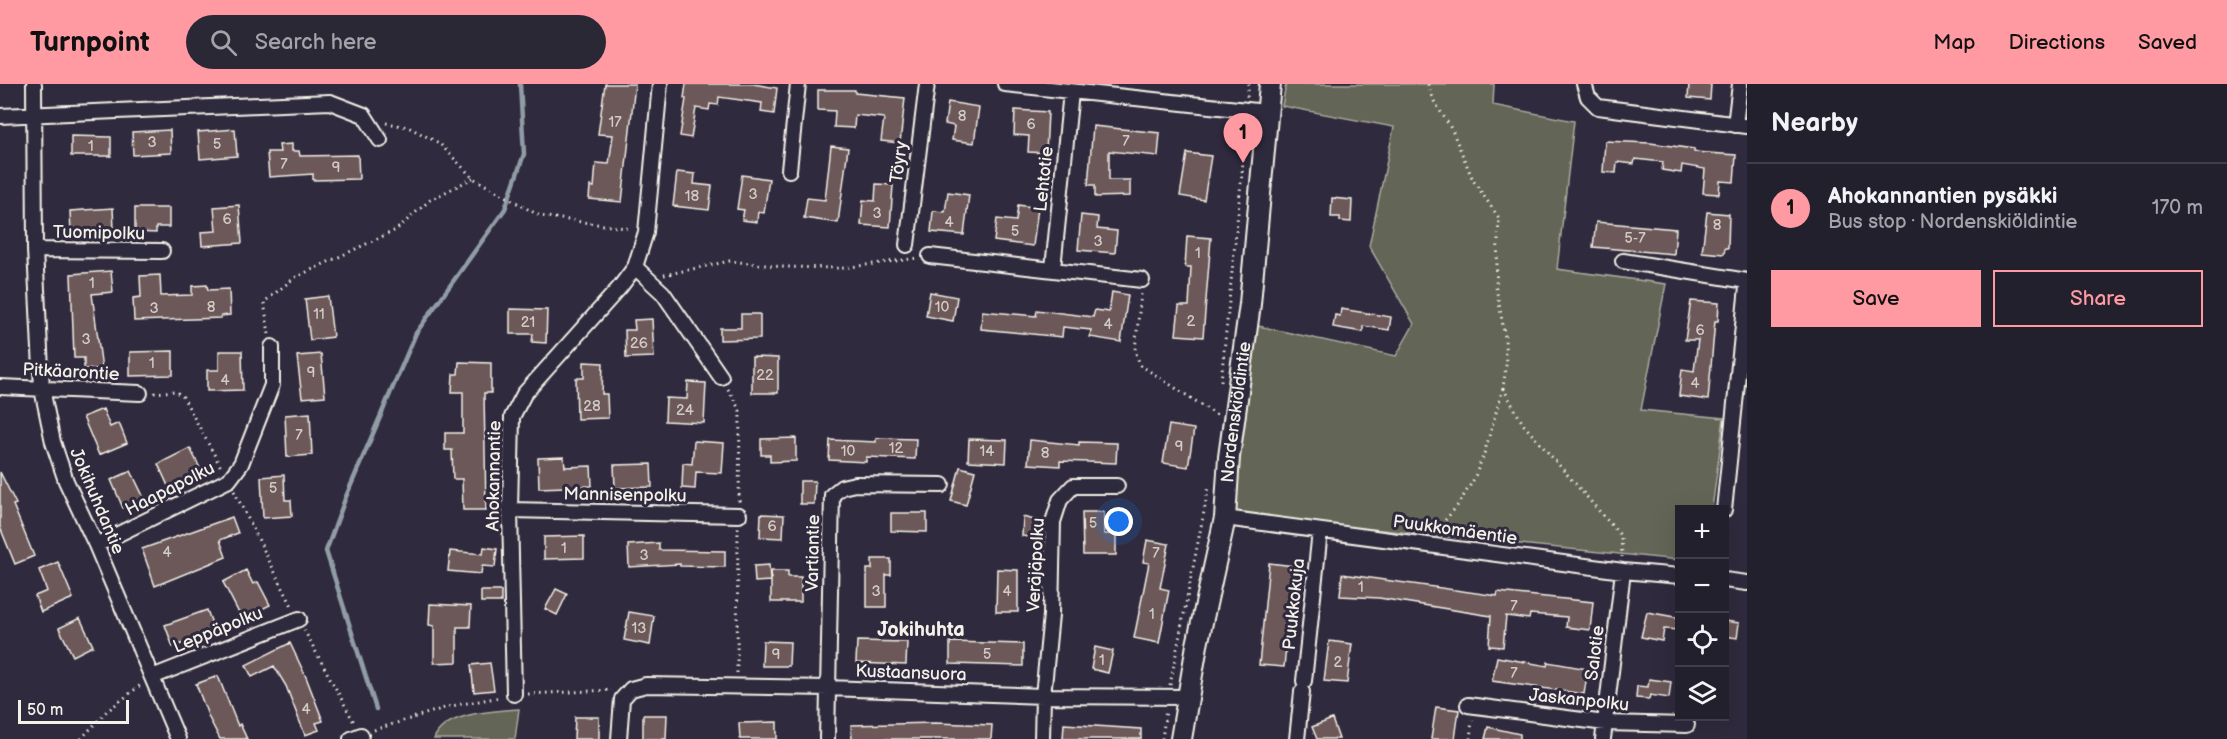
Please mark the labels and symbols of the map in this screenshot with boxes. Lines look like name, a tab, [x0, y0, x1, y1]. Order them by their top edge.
house number: 8	[958, 107, 967, 126]
house number: 17	[608, 113, 622, 132]
pin: 1	[1224, 113, 1262, 163]
house number: 6	[1026, 115, 1036, 134]
house number: 7	[1122, 132, 1130, 151]
house number: 3	[147, 133, 157, 152]
house number: 5	[213, 135, 221, 154]
house number: 1	[88, 137, 94, 156]
street label: Töyry	[886, 139, 912, 184]
street label: Lehtotie	[1030, 145, 1058, 213]
house number: 7	[280, 155, 288, 174]
house number: 9	[332, 158, 340, 177]
house number: 3	[748, 185, 758, 204]
house number: 18	[685, 187, 700, 206]
house number: 3	[872, 204, 882, 223]
house number: 6	[222, 210, 232, 229]
house number: 4	[944, 213, 954, 232]
house number: 8	[1713, 216, 1722, 235]
street label: Tuomipolku	[53, 222, 145, 244]
house number: 5	[1011, 222, 1019, 241]
house number: 5-7	[1624, 229, 1646, 248]
house number: 3	[1093, 232, 1103, 251]
house number: 1	[1195, 244, 1201, 263]
house number: 1	[89, 274, 95, 293]
house number: 8	[207, 298, 216, 317]
house number: 10	[935, 298, 949, 317]
house number: 3	[149, 299, 159, 318]
house number: 11	[313, 305, 325, 324]
house number: 2	[1187, 312, 1196, 331]
house number: 21	[521, 313, 535, 332]
house number: 4	[1103, 315, 1113, 334]
house number: 6	[1695, 321, 1705, 340]
house number: 3	[81, 330, 91, 349]
house number: 26	[630, 334, 648, 353]
street label: Nordenskiöldintie	[1217, 340, 1255, 483]
house number: 1	[149, 354, 155, 373]
street label: Pitkäarontie	[22, 359, 120, 385]
house number: 9	[307, 363, 315, 382]
house number: 22	[756, 366, 774, 385]
house number: 4	[220, 371, 230, 390]
house number: 4	[1690, 374, 1700, 393]
house number: 28	[583, 397, 601, 416]
house number: 24	[676, 401, 694, 420]
street label: Ahokannantie	[483, 420, 505, 532]
house number: 7	[295, 426, 303, 445]
house number: 9	[1175, 437, 1183, 456]
house number: 12	[889, 439, 903, 458]
house number: 10	[841, 442, 855, 461]
house number: 14	[980, 442, 994, 461]
house number: 8	[1041, 444, 1050, 463]
street label: Jokihuhdantie	[65, 445, 129, 558]
street label: Haapapolku	[122, 457, 218, 521]
house number: 5	[269, 479, 277, 498]
street label: Mannisenpolku	[563, 483, 687, 507]
your location	[1104, 507, 1133, 536]
street label: Puukkomäentie	[1392, 511, 1519, 549]
street label: Vartiantie	[802, 514, 824, 592]
house number: 5	[1089, 514, 1097, 533]
house number: 6	[767, 517, 777, 536]
street label: Veräjäpolku	[1023, 517, 1049, 613]
house number: 1	[561, 539, 567, 558]
house number: 4	[162, 543, 172, 562]
house number: 7	[1152, 544, 1160, 563]
house number: 3	[639, 546, 649, 565]
street label: Puukkokuja	[1279, 557, 1309, 651]
house number: 1	[1358, 578, 1364, 597]
house number: 3	[871, 582, 881, 601]
house number: 4	[1002, 582, 1012, 601]
house number: 7	[1510, 597, 1518, 616]
street label: Leppäpolku	[170, 602, 266, 658]
house number: 1	[1149, 605, 1155, 624]
district label: Jokihuhta	[877, 618, 965, 642]
house number: 13	[631, 619, 647, 638]
street label: Salotie	[1581, 624, 1609, 682]
house number: 9	[772, 645, 780, 664]
house number: 5	[983, 645, 991, 664]
house number: 1	[1099, 651, 1105, 670]
house number: 2	[1334, 653, 1343, 672]
street label: Kustaansuora	[855, 661, 967, 685]
house number: 7	[1510, 664, 1518, 683]
street label: Jaskanpolku	[1528, 684, 1630, 716]
scale bar	[18, 697, 129, 724]
house number: 4	[301, 700, 311, 719]

